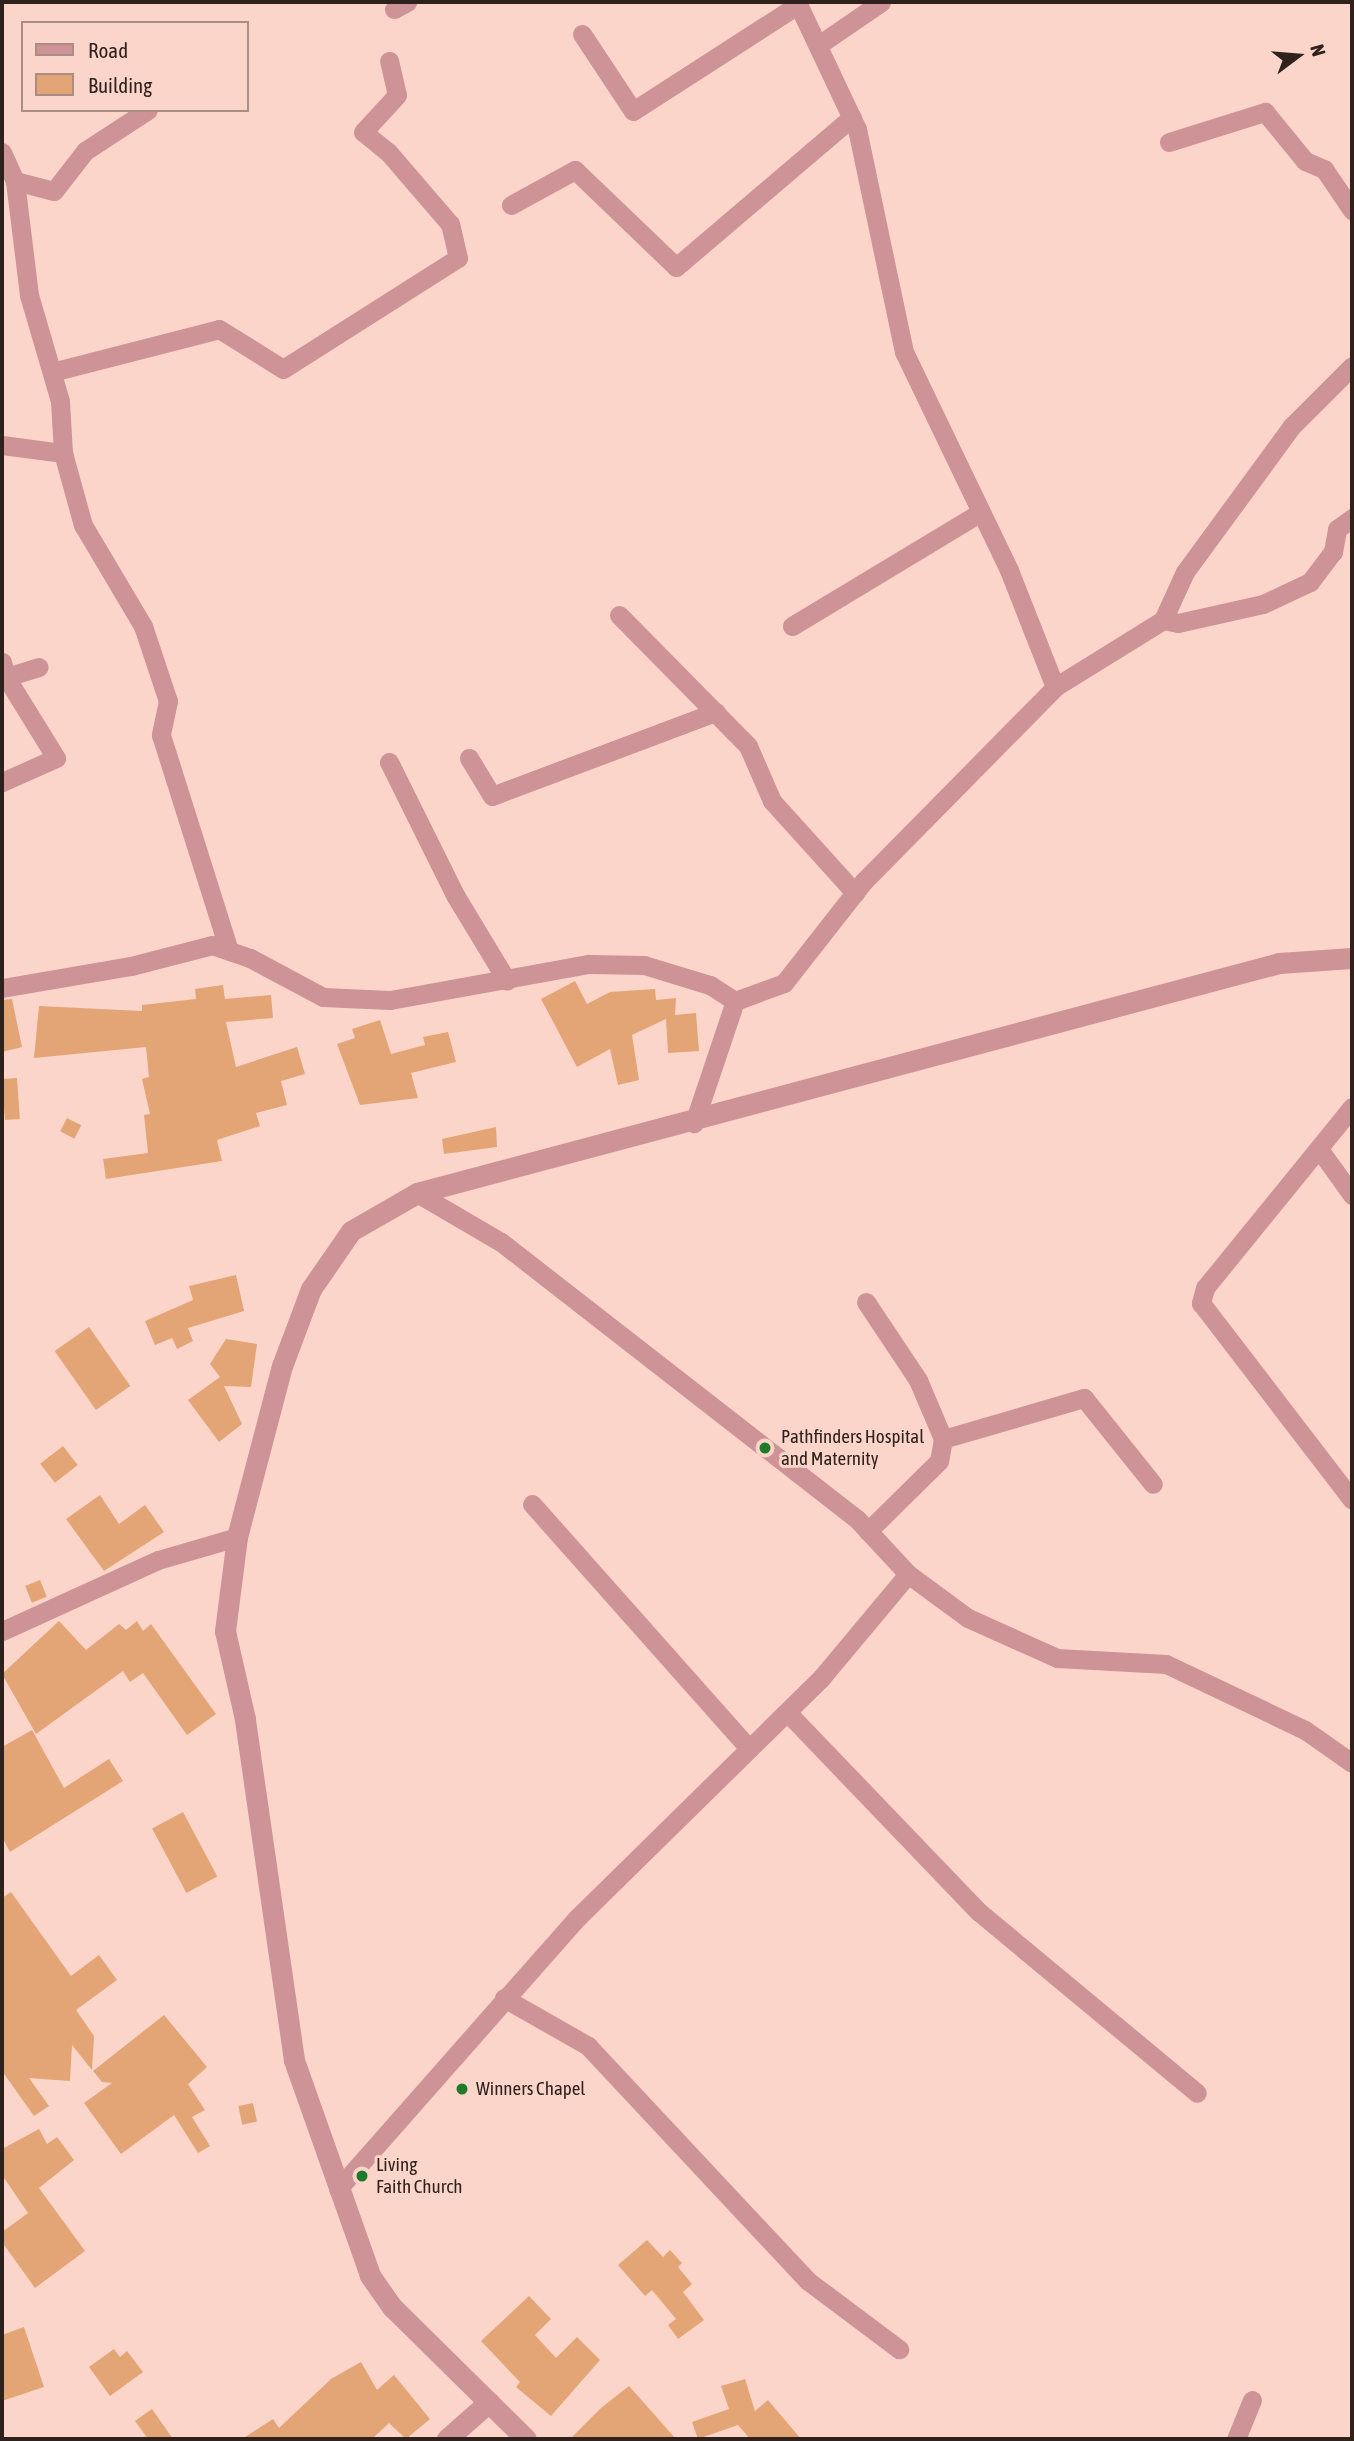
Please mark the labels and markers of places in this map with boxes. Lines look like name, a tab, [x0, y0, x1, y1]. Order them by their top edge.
place label: Pathfinders Hospital and Maternity	[781, 1426, 924, 1470]
marker: Pathfinders Hospital and Maternity	[755, 1438, 775, 1458]
place label: Winners Chapel	[476, 2078, 585, 2100]
marker: Winners Chapel	[454, 2081, 470, 2097]
place label: Living Faith Church	[376, 2154, 463, 2198]
marker: Living Faith Church	[354, 2168, 370, 2184]

